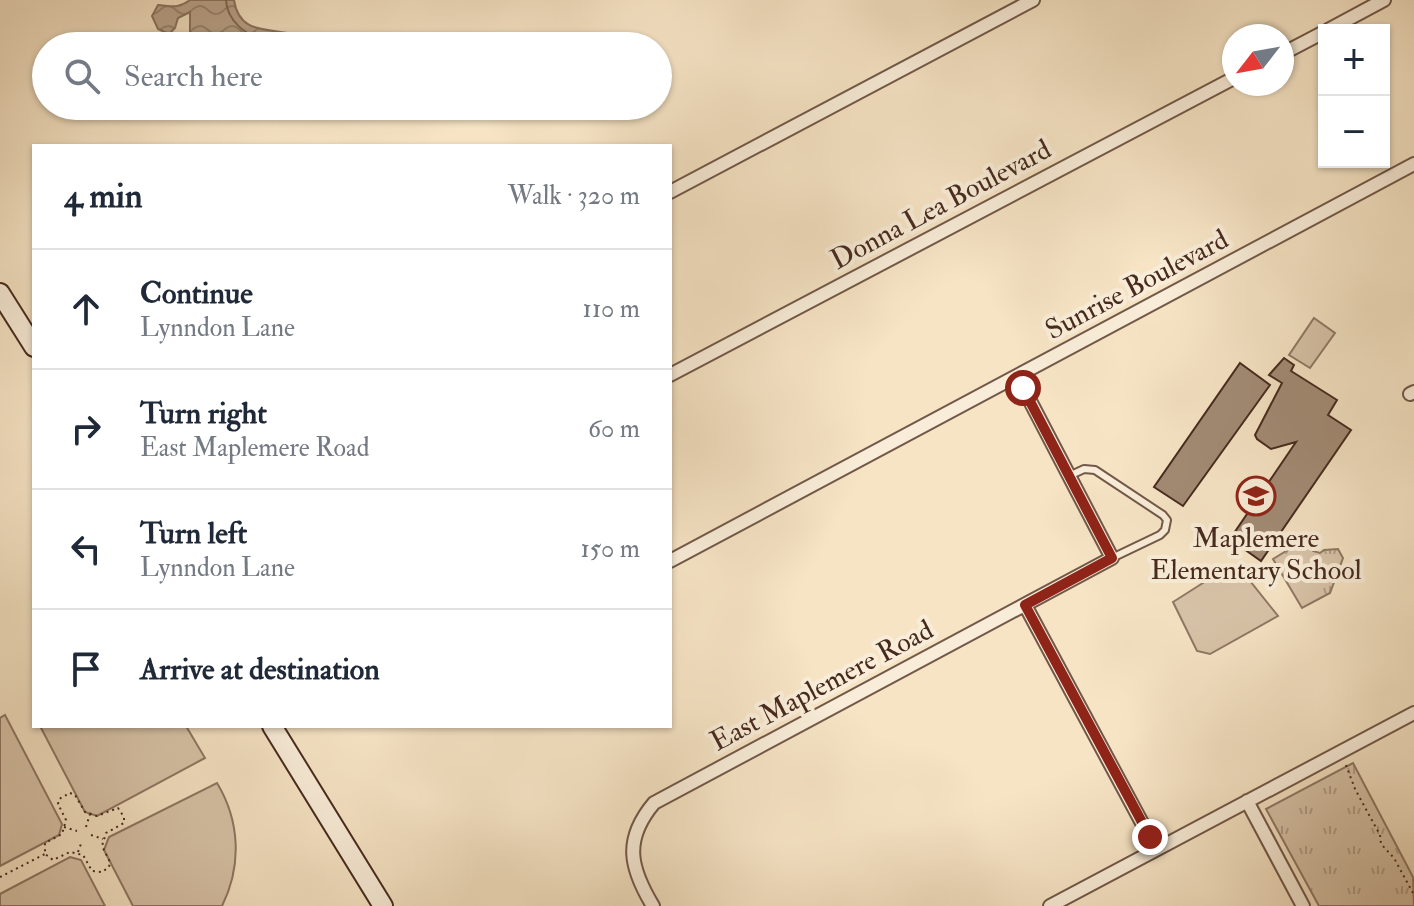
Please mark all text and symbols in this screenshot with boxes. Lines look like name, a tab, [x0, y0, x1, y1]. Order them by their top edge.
north arrow	[1222, 24, 1294, 96]
map controls	[1318, 24, 1390, 168]
button: +	[1318, 24, 1390, 96]
search box	[32, 32, 672, 120]
icon: search	[60, 54, 104, 98]
text: Search here	[124, 58, 263, 95]
button: −	[1318, 96, 1390, 168]
street label: Donna Lea Boulevard	[825, 132, 1057, 278]
text: 4 min	[64, 175, 142, 218]
text: Walk · 320 m	[508, 180, 640, 212]
street label: Sunrise Boulevard	[1040, 222, 1235, 348]
text: Continue	[140, 275, 253, 312]
icon: ahead	[64, 287, 108, 331]
text: 110 m	[583, 293, 640, 325]
text: Lynndon Lane	[140, 312, 295, 344]
route start	[1005, 370, 1041, 406]
text: Turn right	[140, 395, 267, 432]
icon: right	[64, 407, 108, 451]
text: 60 m	[588, 413, 640, 445]
text: East Maplemere Road	[140, 432, 370, 464]
school or university icon: Maplemere Elementary School	[1235, 475, 1277, 517]
text: Turn left	[140, 515, 247, 552]
place label: Maplemere Elementary School	[1150, 521, 1362, 588]
icon: left	[64, 527, 108, 571]
text: 150 m	[581, 533, 640, 565]
text: Lynndon Lane	[140, 552, 295, 584]
street label: East Maplemere Road	[705, 612, 940, 759]
icon: arrive	[64, 647, 108, 691]
text: Arrive at destination	[140, 651, 380, 688]
route end	[1132, 819, 1168, 855]

